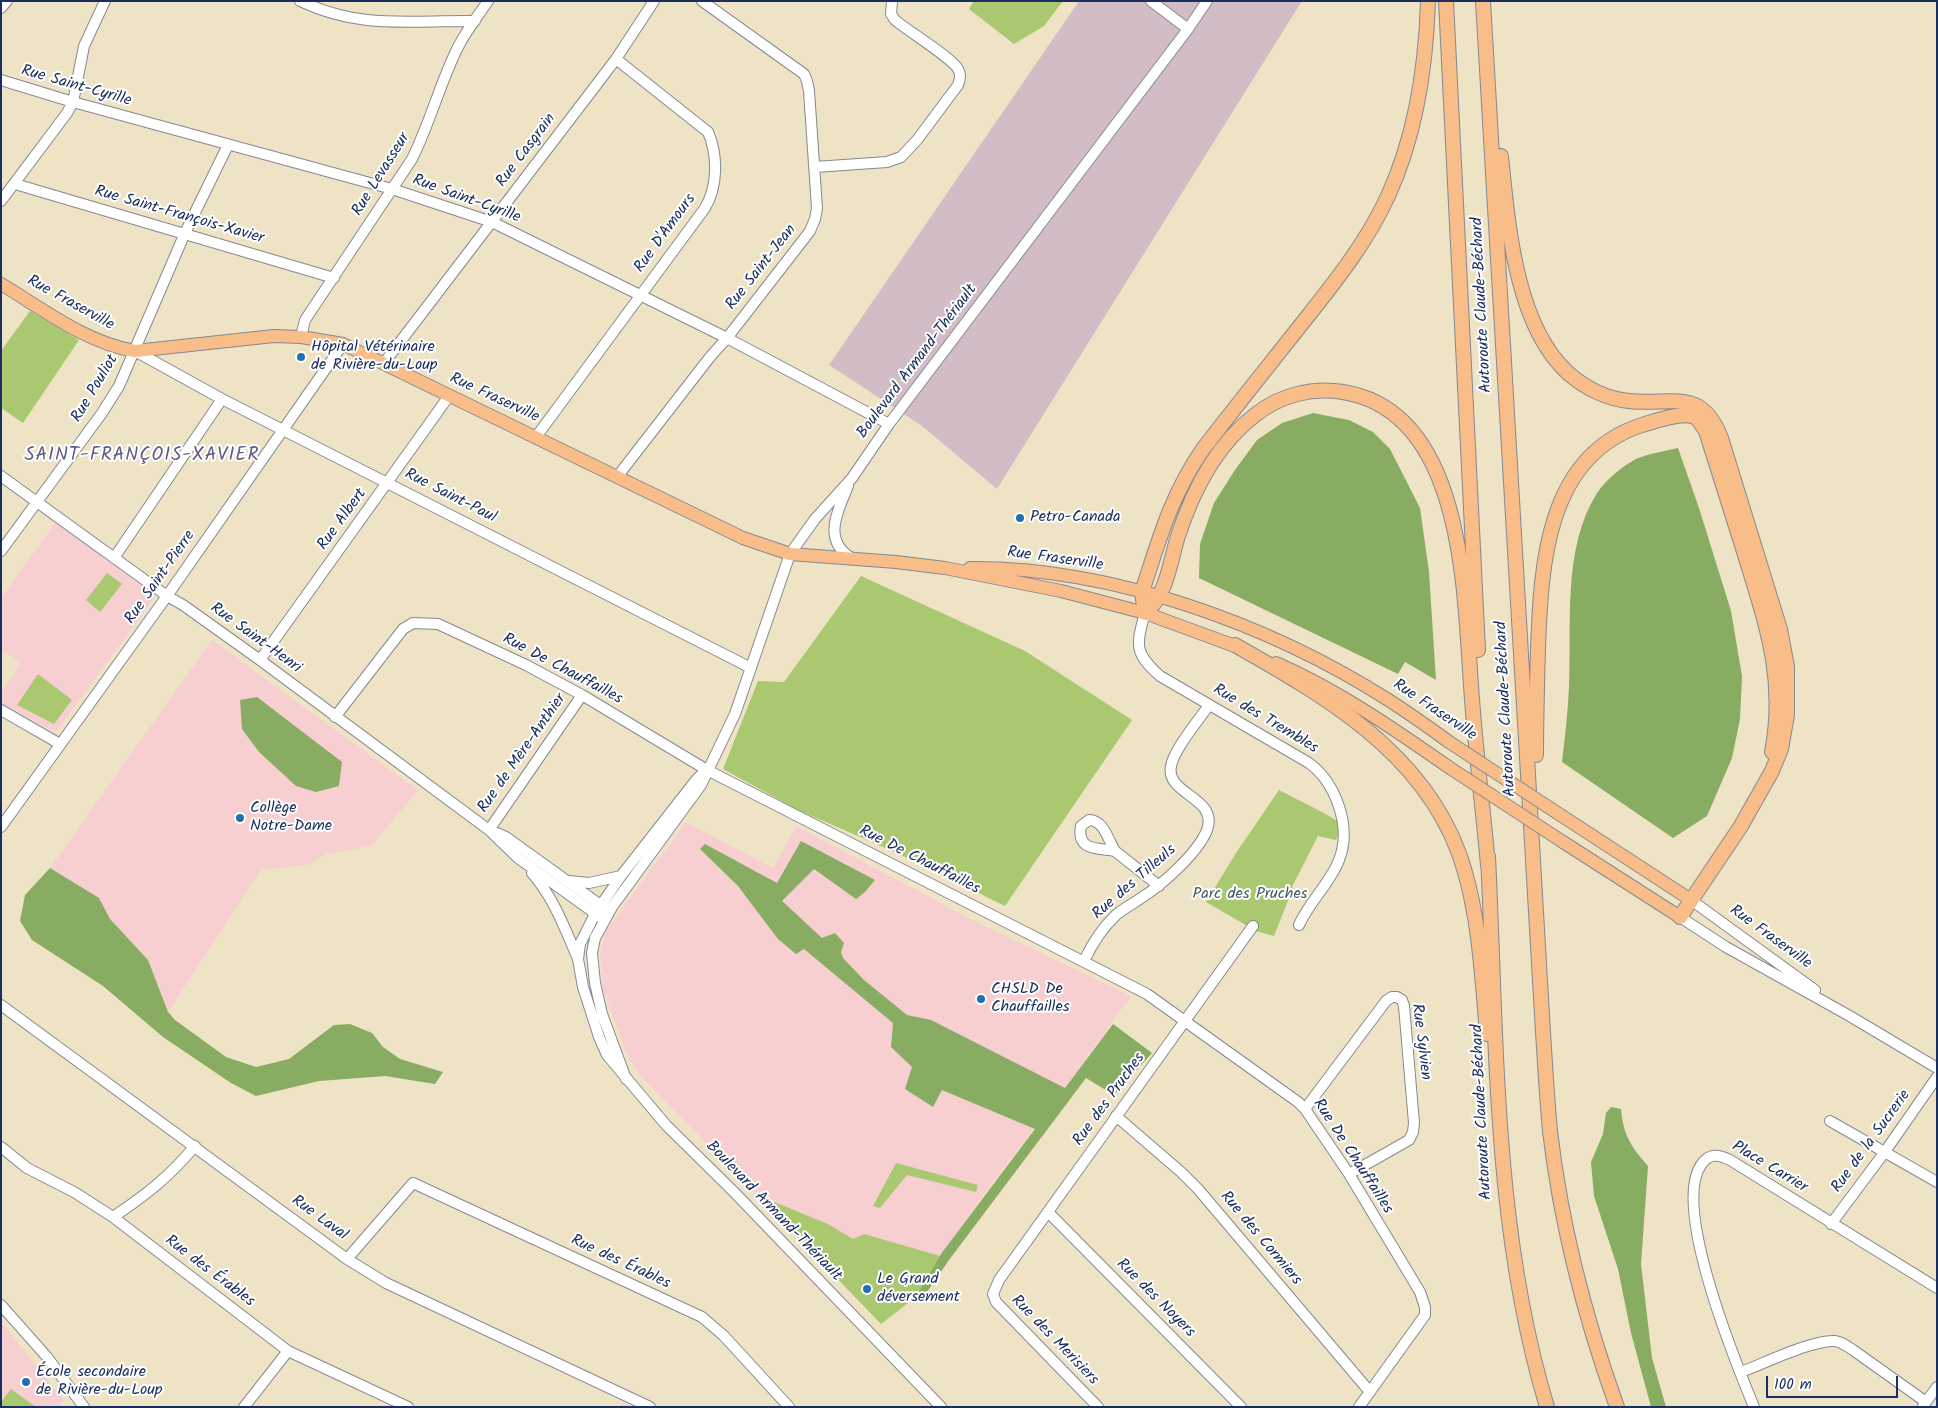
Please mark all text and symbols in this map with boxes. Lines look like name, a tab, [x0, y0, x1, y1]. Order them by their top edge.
street label: Rue Saint-Cyrille	[19, 62, 133, 112]
street label: Rue Casgrain	[493, 110, 561, 192]
street label: Rue Levasseur	[349, 130, 415, 220]
street label: Rue Saint-Cyrille	[409, 172, 523, 228]
street label: Rue Saint-François-Xavier	[92, 183, 266, 249]
street label: Rue D'Amours	[631, 191, 701, 277]
street label: Autoroute Claude-Béchard	[1469, 217, 1497, 393]
street label: Rue Saint-Jean	[723, 221, 801, 315]
street label: Rue Fraserville	[23, 272, 117, 336]
street label: Boulevard Armand-Thériault	[854, 281, 982, 443]
place label: Hôpital Vétérinaire de Rivière-du-Loup	[311, 338, 438, 376]
marker: Hôpital Vétérinaire de Rivière-du-Loup	[295, 351, 307, 363]
street label: Rue Pouliot	[68, 352, 124, 426]
street label: Rue Fraserville	[446, 370, 542, 428]
district label: SAINT-FRANÇOIS-XAVIER	[22, 446, 262, 468]
street label: Rue Saint-Paul	[401, 466, 499, 528]
street label: Rue Albert	[314, 485, 372, 555]
place label: Petro-Canada	[1030, 508, 1121, 528]
marker: Petro-Canada	[1014, 512, 1026, 524]
street label: Rue Saint-Pierre	[122, 527, 200, 629]
street label: Rue Fraserville	[1006, 544, 1104, 576]
street label: Rue Saint-Henri	[206, 599, 304, 679]
street label: Autoroute Claude-Béchard	[1493, 621, 1521, 797]
street label: Rue De Chauffailles	[499, 630, 625, 710]
street label: Rue Fraserville	[1389, 676, 1479, 746]
street label: Rue des Trembles	[1209, 681, 1321, 759]
street label: Rue de Mère-Anthier	[475, 691, 571, 817]
place label: Collège Notre-Dame	[250, 799, 332, 837]
marker: Collège Notre-Dame	[234, 812, 246, 824]
street label: Rue De Chauffailles	[855, 822, 983, 900]
street label: Rue des Tilleuls	[1089, 841, 1181, 925]
park label: Parc des Pruches	[1193, 885, 1307, 905]
street label: Rue Fraserville	[1725, 902, 1815, 974]
place label: CHSLD De Chauffailles	[991, 980, 1070, 1018]
marker: CHSLD De Chauffailles	[975, 993, 987, 1005]
street label: Rue Sylvien	[1406, 1003, 1434, 1081]
street label: Autoroute Claude-Béchard	[1469, 1024, 1497, 1200]
street label: Rue des Pruches	[1070, 1050, 1150, 1150]
street label: Rue de la Sucrerie	[1828, 1087, 1916, 1197]
street label: Rue De Chauffailles	[1308, 1096, 1396, 1218]
street label: Boulevard Armand-Thériault	[701, 1138, 845, 1286]
street label: Place Carrier	[1728, 1138, 1810, 1198]
street label: Rue des Cormiers	[1215, 1188, 1305, 1290]
street label: Rue Laval	[287, 1192, 351, 1246]
street label: Rue des Érables	[160, 1232, 258, 1312]
street label: Rue des Érables	[567, 1232, 673, 1294]
street label: Rue des Noyers	[1111, 1255, 1199, 1343]
place label: Le Grand déversement	[877, 1270, 960, 1308]
marker: Le Grand déversement	[861, 1283, 873, 1295]
street label: Rue des Merisiers	[1006, 1292, 1102, 1390]
place label: École secondaire de Rivière-du-Loup	[36, 1363, 163, 1401]
scale bar	[1768, 1366, 1900, 1398]
text: 100 m	[1774, 1373, 1812, 1397]
marker: École secondaire de Rivière-du-Loup	[20, 1376, 32, 1388]

